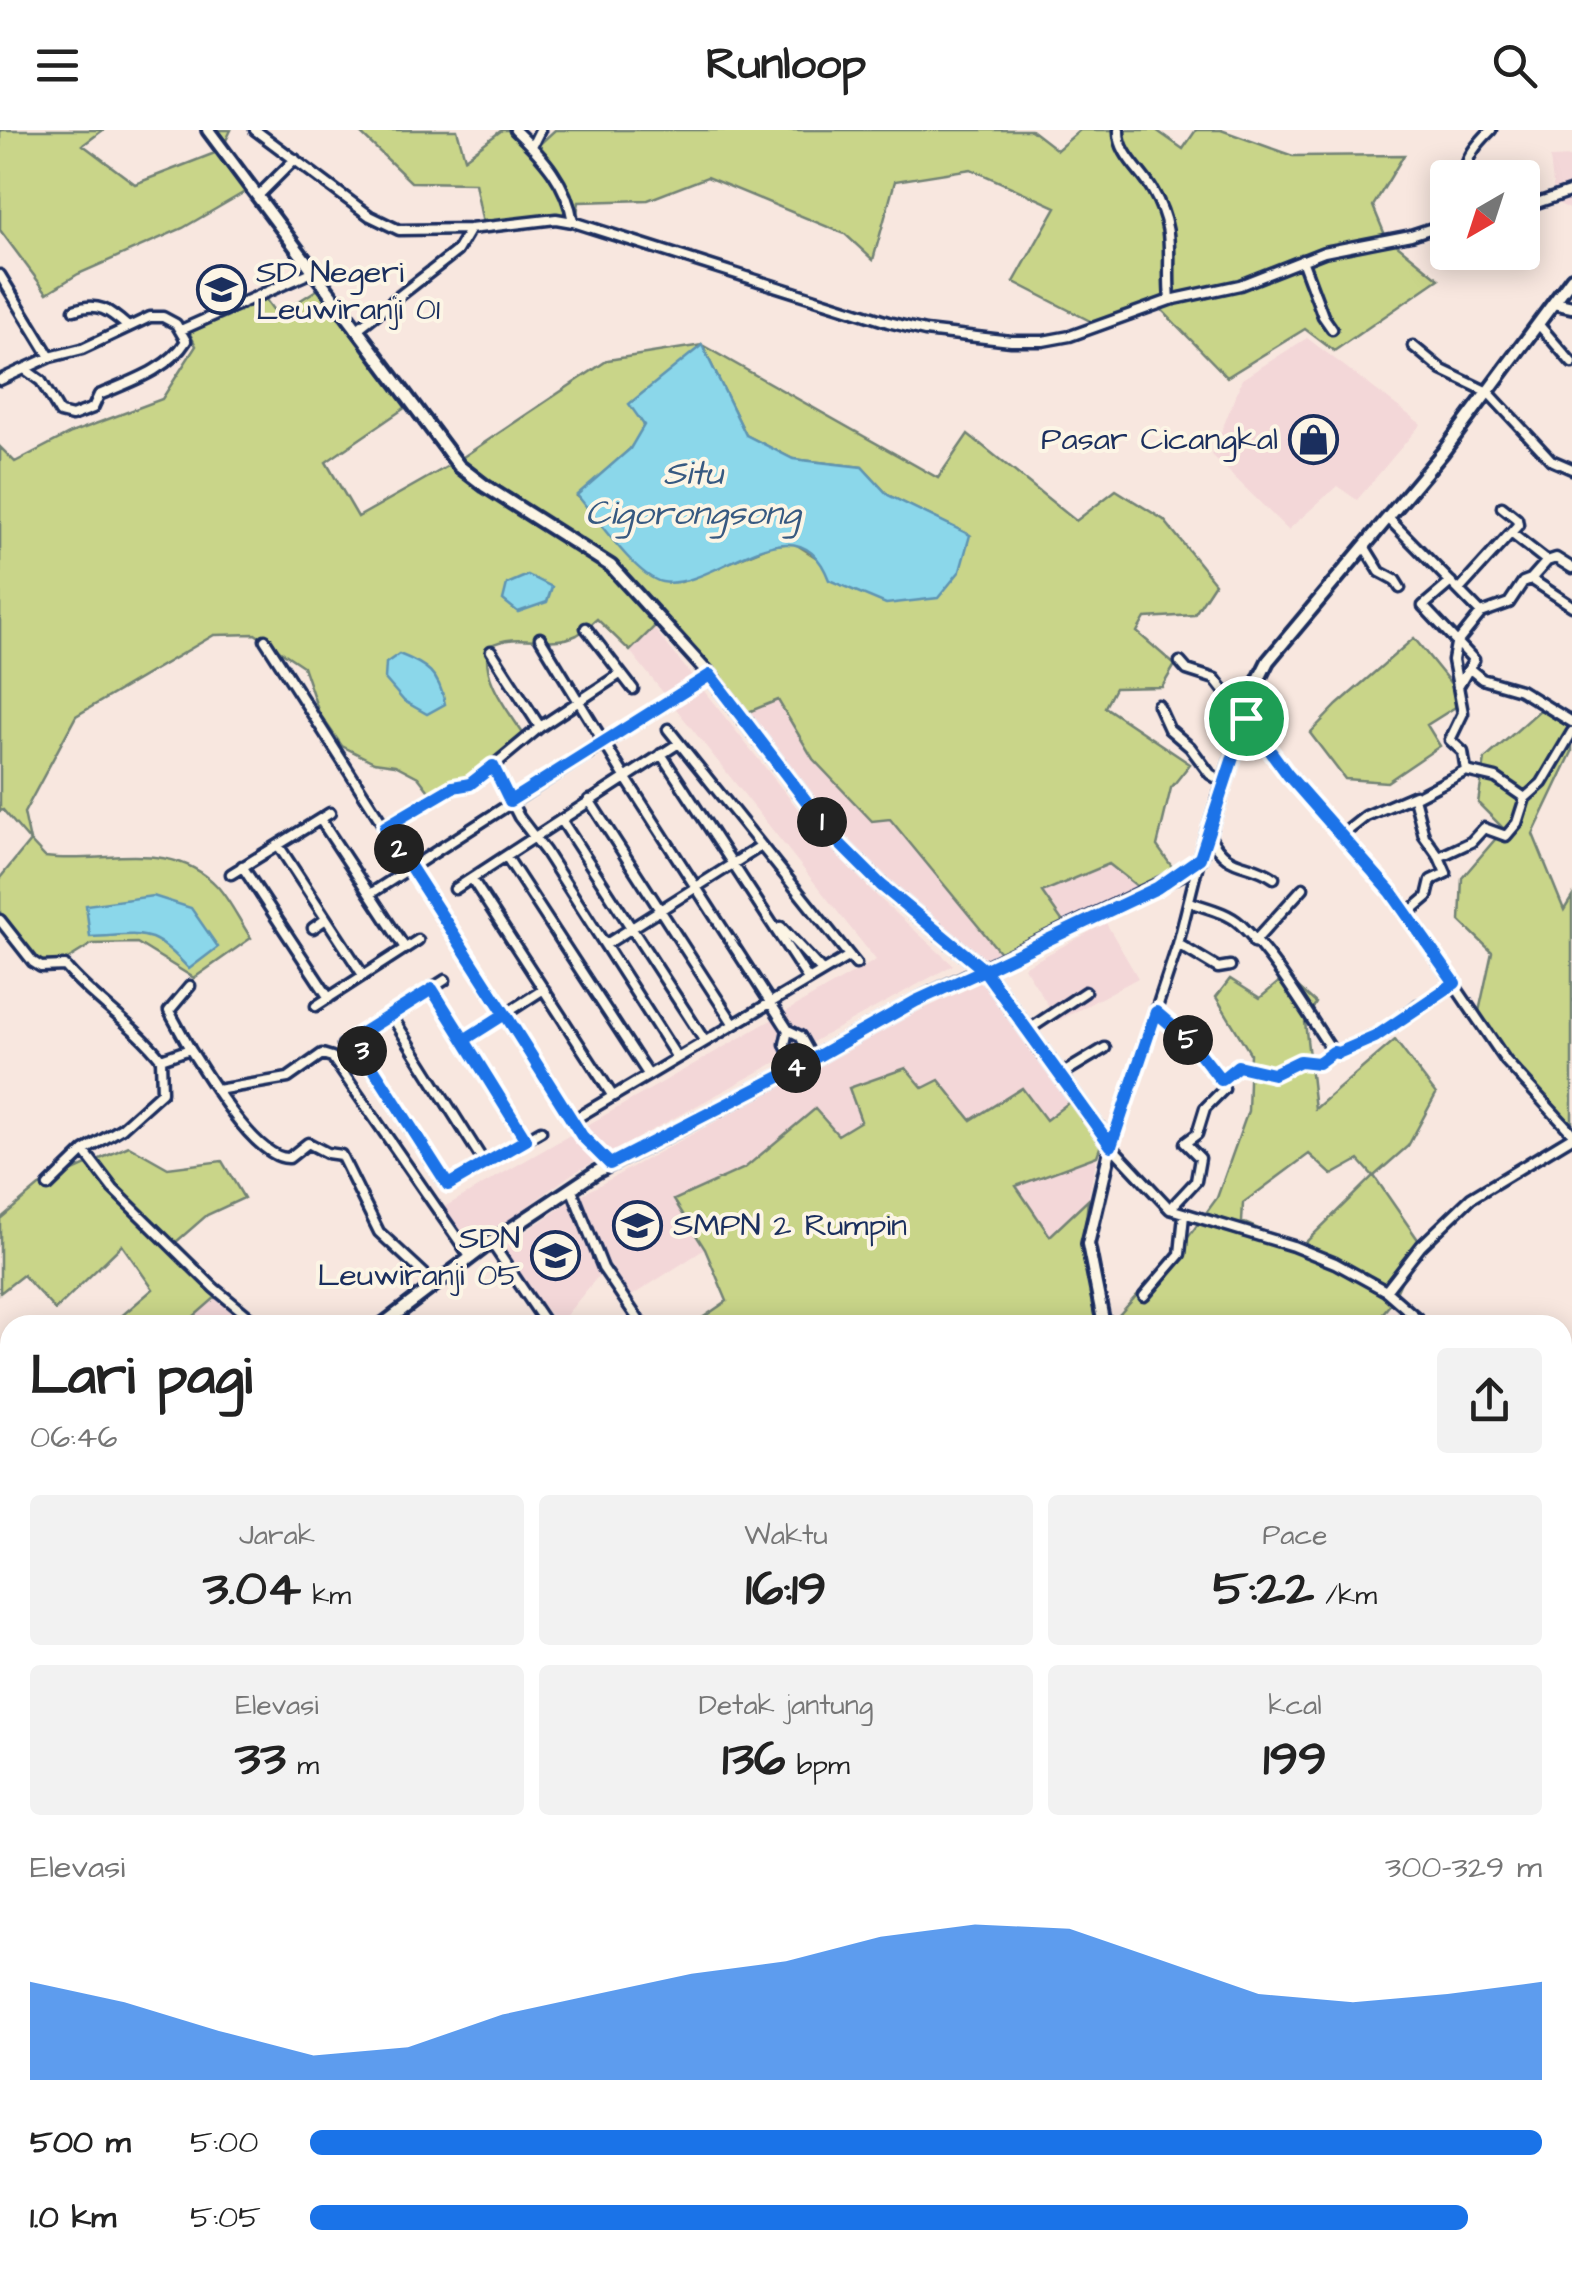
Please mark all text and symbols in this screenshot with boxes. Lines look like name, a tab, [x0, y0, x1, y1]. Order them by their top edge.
text: Runloop	[706, 34, 866, 96]
icon: menu	[30, 38, 85, 93]
icon: search	[1487, 38, 1542, 93]
north arrow	[1430, 160, 1540, 270]
map controls	[1430, 160, 1540, 270]
place label: SD Negeri Leuwiranji 01	[256, 250, 440, 332]
school or university icon: SD Negeri Leuwiranji 01	[195, 264, 247, 316]
shop icon: Pasar Cicangkal	[1287, 413, 1339, 465]
place label: Pasar Cicangkal	[1041, 417, 1278, 462]
water label: Situ Cigorongsong	[585, 449, 803, 539]
pin	[1204, 676, 1289, 761]
icon: arrive	[1219, 691, 1274, 746]
pin: 1	[797, 797, 847, 847]
text: 1	[820, 802, 824, 841]
pin: 2	[374, 824, 424, 874]
text: 2	[391, 829, 407, 868]
pin: 5	[1163, 1015, 1213, 1065]
text: 5	[1178, 1020, 1198, 1059]
pin: 3	[337, 1026, 387, 1076]
text: 3	[355, 1031, 369, 1070]
pin: 4	[771, 1043, 821, 1093]
text: 4	[786, 1048, 806, 1087]
school or university icon: SMPN 2 Rumpin	[612, 1199, 664, 1251]
place label: SMPN 2 Rumpin	[673, 1203, 907, 1248]
place label: SDN Leuwiranji 05	[317, 1216, 520, 1298]
school or university icon: SDN Leuwiranji 05	[529, 1230, 581, 1282]
text: Lari pagi	[30, 1339, 252, 1415]
button: share	[1437, 1348, 1542, 1453]
text: 06:46	[30, 1415, 117, 1460]
text: Jarak	[239, 1516, 315, 1555]
text: Waktu	[744, 1516, 828, 1555]
text: Pace	[1263, 1516, 1327, 1555]
text: 3.04	[203, 1555, 301, 1624]
text: 16:19	[746, 1555, 826, 1624]
text: 5:22	[1213, 1555, 1314, 1624]
text: km	[301, 1576, 351, 1615]
text: /km	[1314, 1576, 1377, 1615]
text: Elevasi	[235, 1686, 319, 1725]
text: Detak jantung	[699, 1686, 873, 1725]
text: kcal	[1268, 1686, 1322, 1725]
text: 33	[235, 1725, 286, 1794]
text: 136	[722, 1725, 785, 1794]
text: 199	[1263, 1725, 1327, 1794]
text: m	[286, 1746, 319, 1785]
text: bpm	[785, 1746, 850, 1785]
text: Elevasi	[30, 1845, 125, 1890]
text: 300–329 m	[1385, 1845, 1542, 1890]
text: 500 m	[30, 2120, 131, 2165]
text: 5:00	[190, 2120, 258, 2165]
text: 1.0 km	[30, 2195, 116, 2240]
text: 5:05	[190, 2195, 261, 2240]

